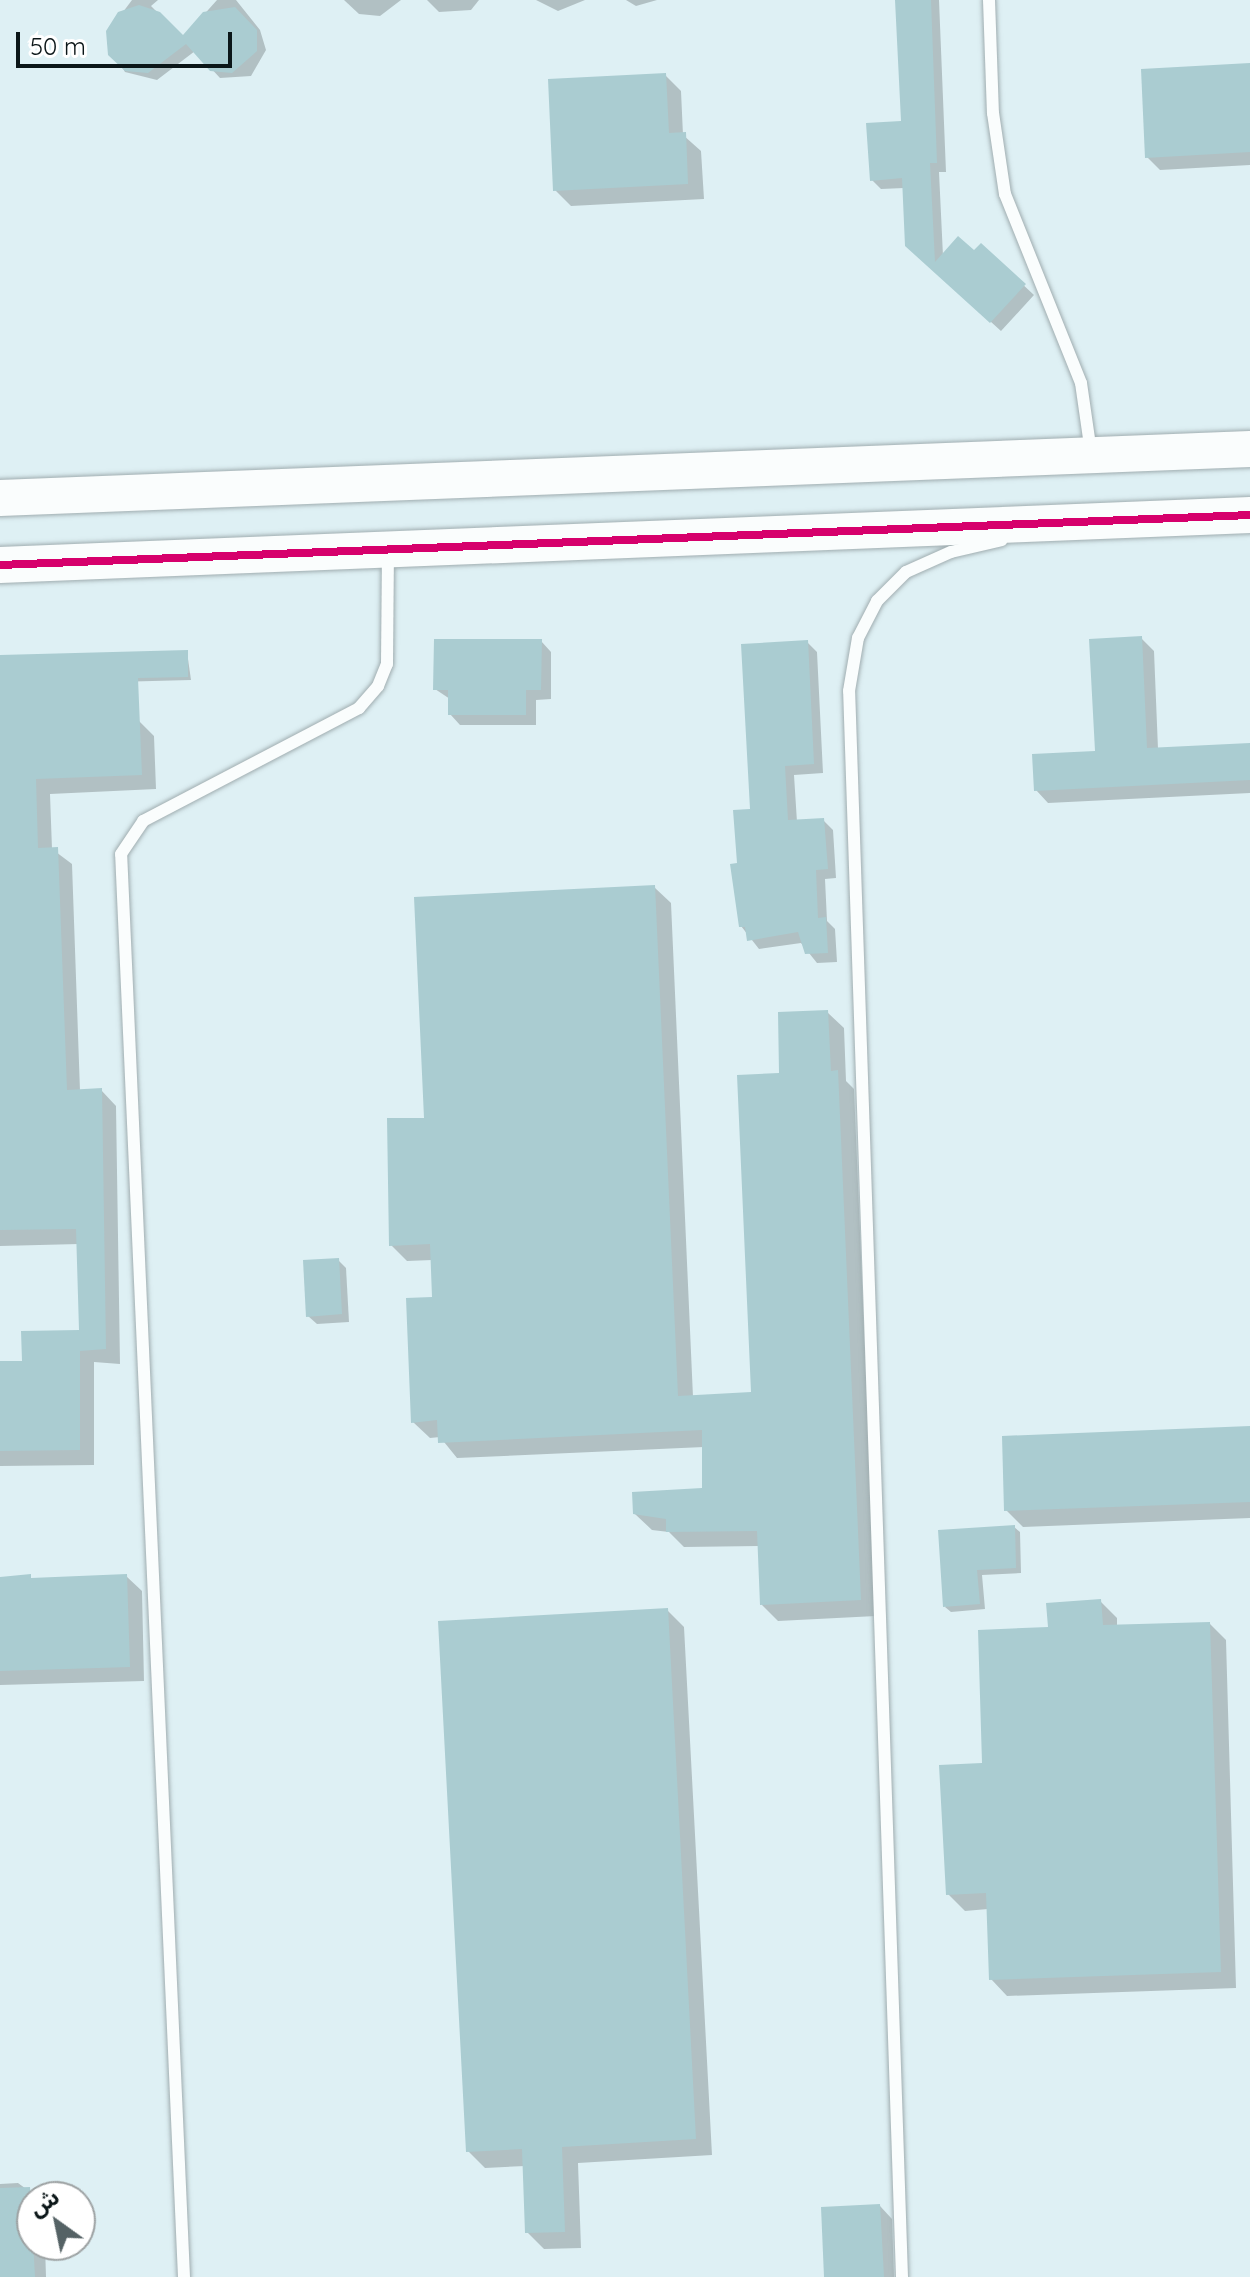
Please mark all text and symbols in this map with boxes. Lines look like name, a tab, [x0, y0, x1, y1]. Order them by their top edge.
scale bar	[20, 16, 236, 66]
text: 50 m	[30, 31, 86, 61]
north arrow	[16, 2181, 96, 2261]
text: ش	[24, 2183, 64, 2223]

